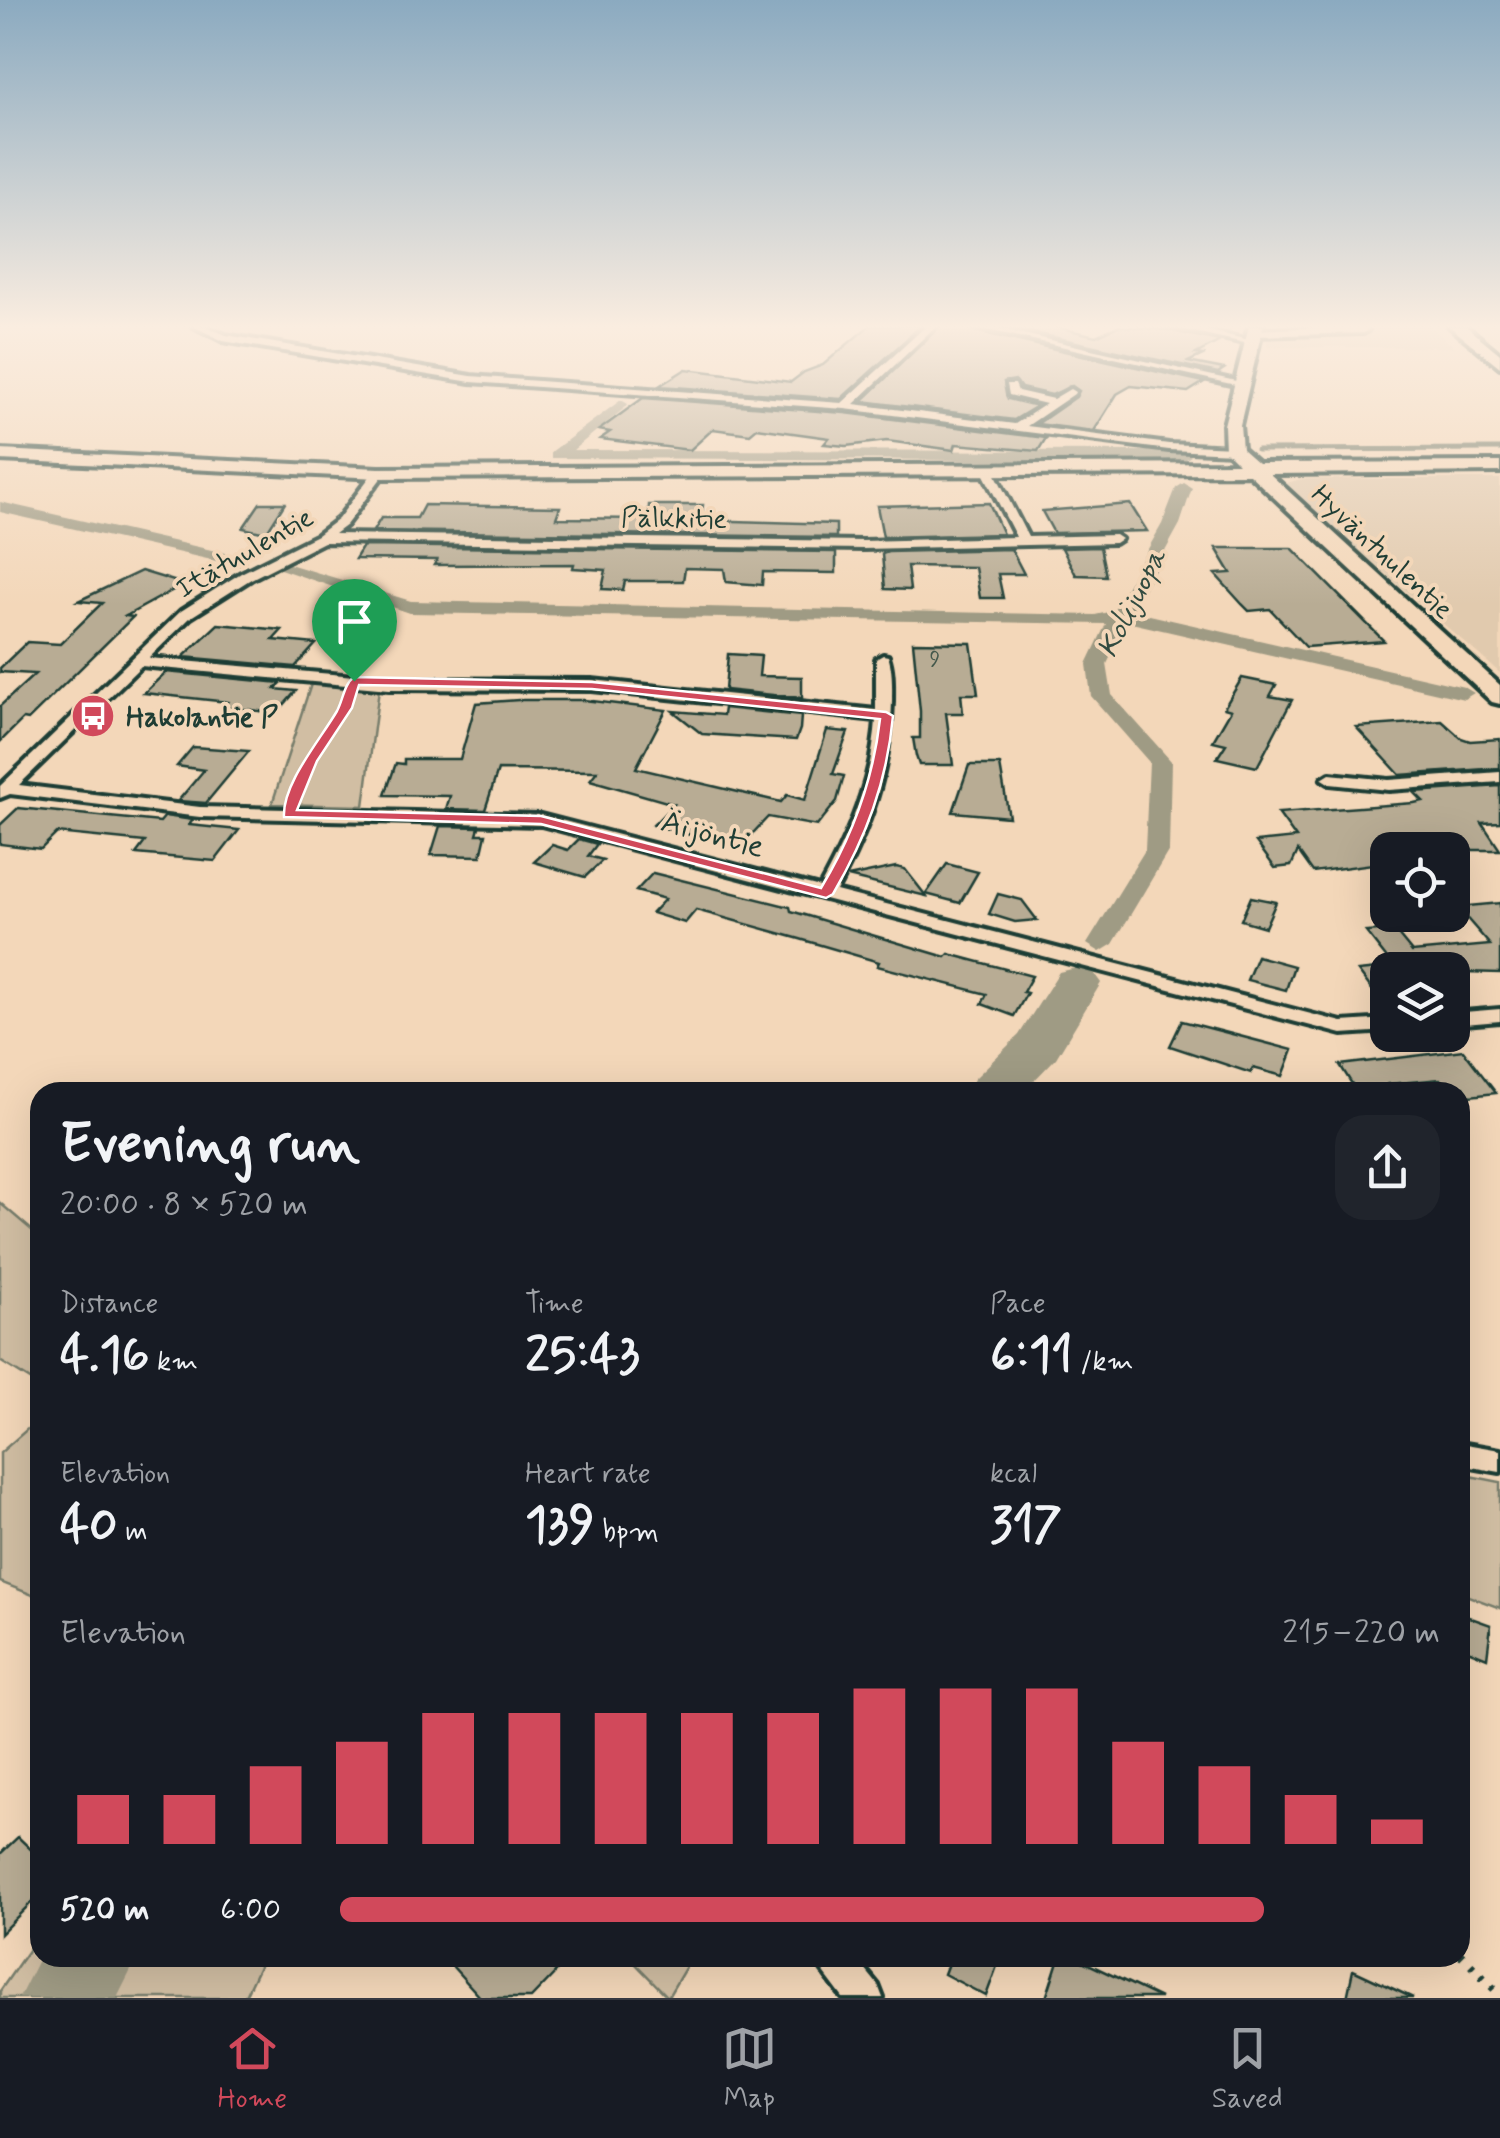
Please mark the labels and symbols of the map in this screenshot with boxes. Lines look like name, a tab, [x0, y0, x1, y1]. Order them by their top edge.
street label: Hyväntuulentie	[1302, 477, 1460, 628]
street label: Itätuulentie	[170, 500, 321, 608]
street label: Pälkkitie	[621, 500, 727, 539]
water label: Kolijuopa	[1088, 542, 1177, 665]
pin	[312, 579, 397, 682]
house number: 9	[930, 646, 940, 674]
bus stop icon: Hakolantie P	[70, 693, 116, 739]
place label: Hakolantie P	[126, 700, 278, 737]
street label: Äijöntie	[656, 801, 769, 869]

